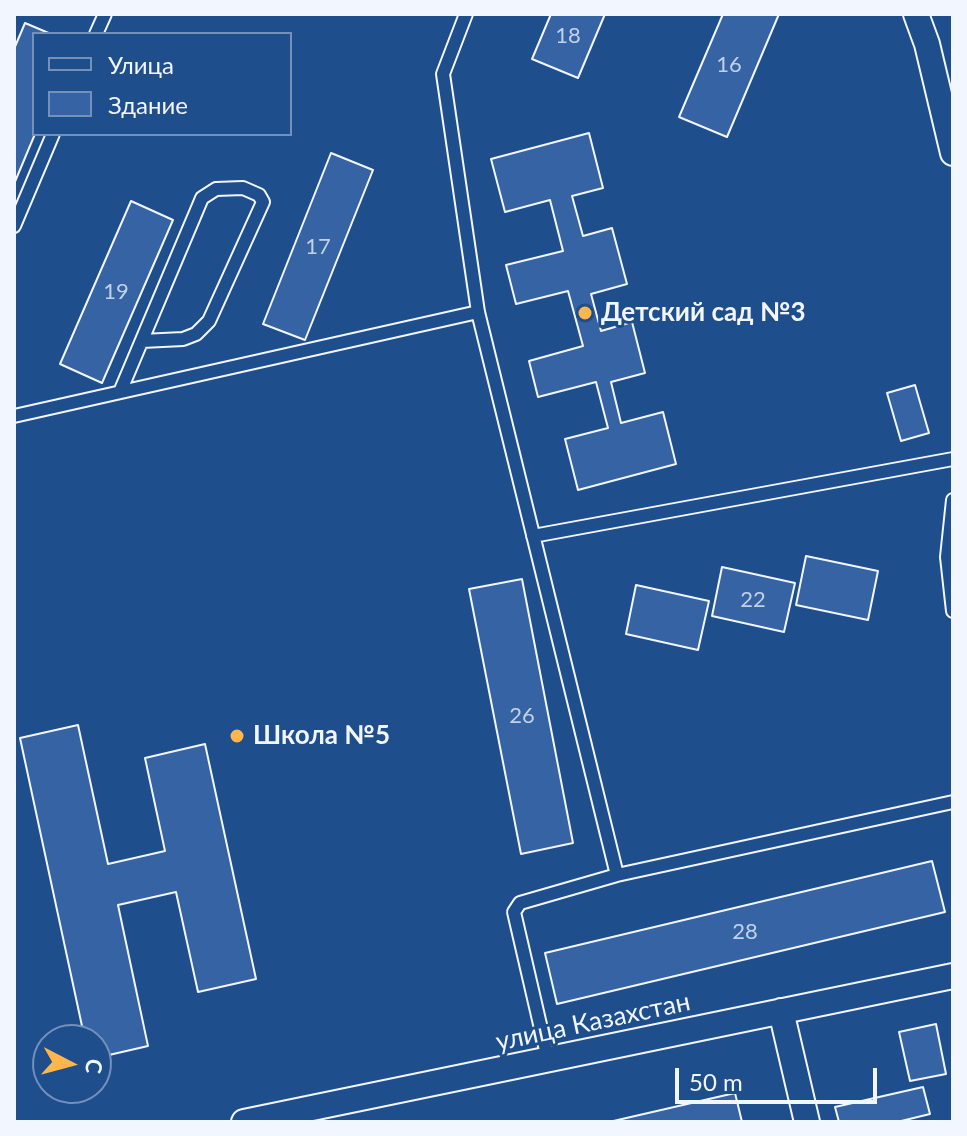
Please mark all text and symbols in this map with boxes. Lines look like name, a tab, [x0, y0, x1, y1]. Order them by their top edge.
house number: 18	[555, 23, 581, 49]
legend	[32, 32, 292, 136]
text: Улица	[108, 50, 174, 79]
house number: 16	[716, 52, 742, 78]
text: Здание	[108, 90, 188, 119]
house number: 17	[305, 234, 331, 260]
house number: 19	[103, 279, 129, 305]
place label: Детский сад №3	[601, 297, 806, 329]
marker: Детский сад №3	[576, 304, 594, 322]
house number: 22	[740, 587, 766, 613]
house number: 26	[509, 703, 535, 729]
place label: Школа №5	[253, 720, 390, 752]
marker: Школа №5	[228, 727, 246, 745]
house number: 28	[732, 919, 758, 945]
street label: улица Казахстан	[493, 986, 693, 1058]
north arrow	[32, 1024, 112, 1104]
scale bar	[679, 1052, 881, 1102]
text: С	[80, 1058, 109, 1075]
text: 50 m	[689, 1067, 743, 1096]

